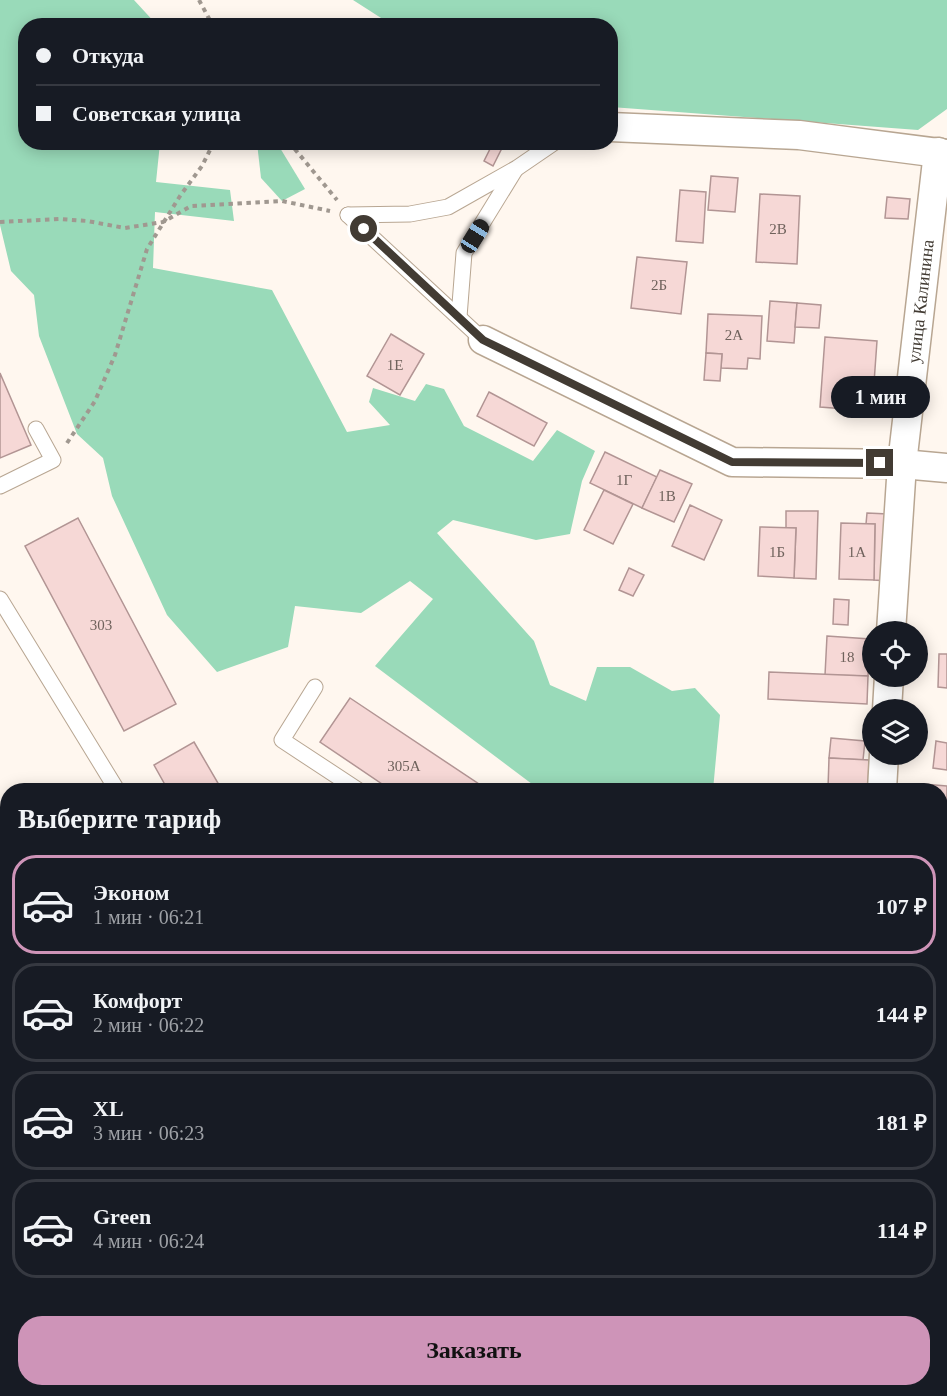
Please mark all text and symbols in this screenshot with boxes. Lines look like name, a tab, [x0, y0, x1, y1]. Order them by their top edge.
text: Откуда	[72, 43, 144, 68]
text: Советская улица	[72, 101, 241, 126]
route start	[350, 215, 377, 242]
car	[458, 216, 492, 256]
house number: 2В	[769, 221, 787, 237]
street label: улица Калинина	[904, 238, 938, 364]
house number: 2Б	[651, 277, 667, 293]
house number: 2А	[725, 327, 743, 343]
house number: 1Е	[387, 357, 403, 373]
callout: 1 мин	[830, 376, 930, 418]
text: 1 мин	[855, 386, 906, 408]
route end	[866, 449, 893, 476]
house number: 1Г	[616, 472, 632, 488]
house number: 1В	[658, 488, 676, 504]
house number: 1Б	[769, 544, 785, 560]
house number: 1А	[848, 544, 866, 560]
house number: 303	[90, 617, 112, 633]
map controls	[862, 621, 928, 765]
button: locate	[862, 621, 928, 687]
house number: 18	[840, 649, 855, 665]
button: layers	[862, 699, 928, 765]
house number: 305А	[387, 758, 421, 774]
text: Выберите тариф	[18, 804, 221, 834]
icon: car	[21, 878, 75, 932]
text: Эконом	[93, 880, 170, 905]
text: 107 ₽	[876, 894, 927, 919]
text: 1 мин · 06:21	[93, 906, 204, 928]
icon: car	[21, 986, 75, 1040]
text: Комфорт	[93, 988, 182, 1013]
text: 144 ₽	[876, 1002, 927, 1027]
text: 2 мин · 06:22	[93, 1014, 204, 1036]
icon: car	[21, 1094, 75, 1148]
text: XL	[93, 1096, 124, 1121]
text: 181 ₽	[876, 1110, 927, 1135]
text: 3 мин · 06:23	[93, 1122, 204, 1144]
icon: car	[21, 1202, 75, 1256]
text: Green	[93, 1204, 151, 1229]
text: 114 ₽	[877, 1218, 927, 1243]
text: 4 мин · 06:24	[93, 1230, 204, 1252]
button: Заказать	[18, 1316, 930, 1385]

